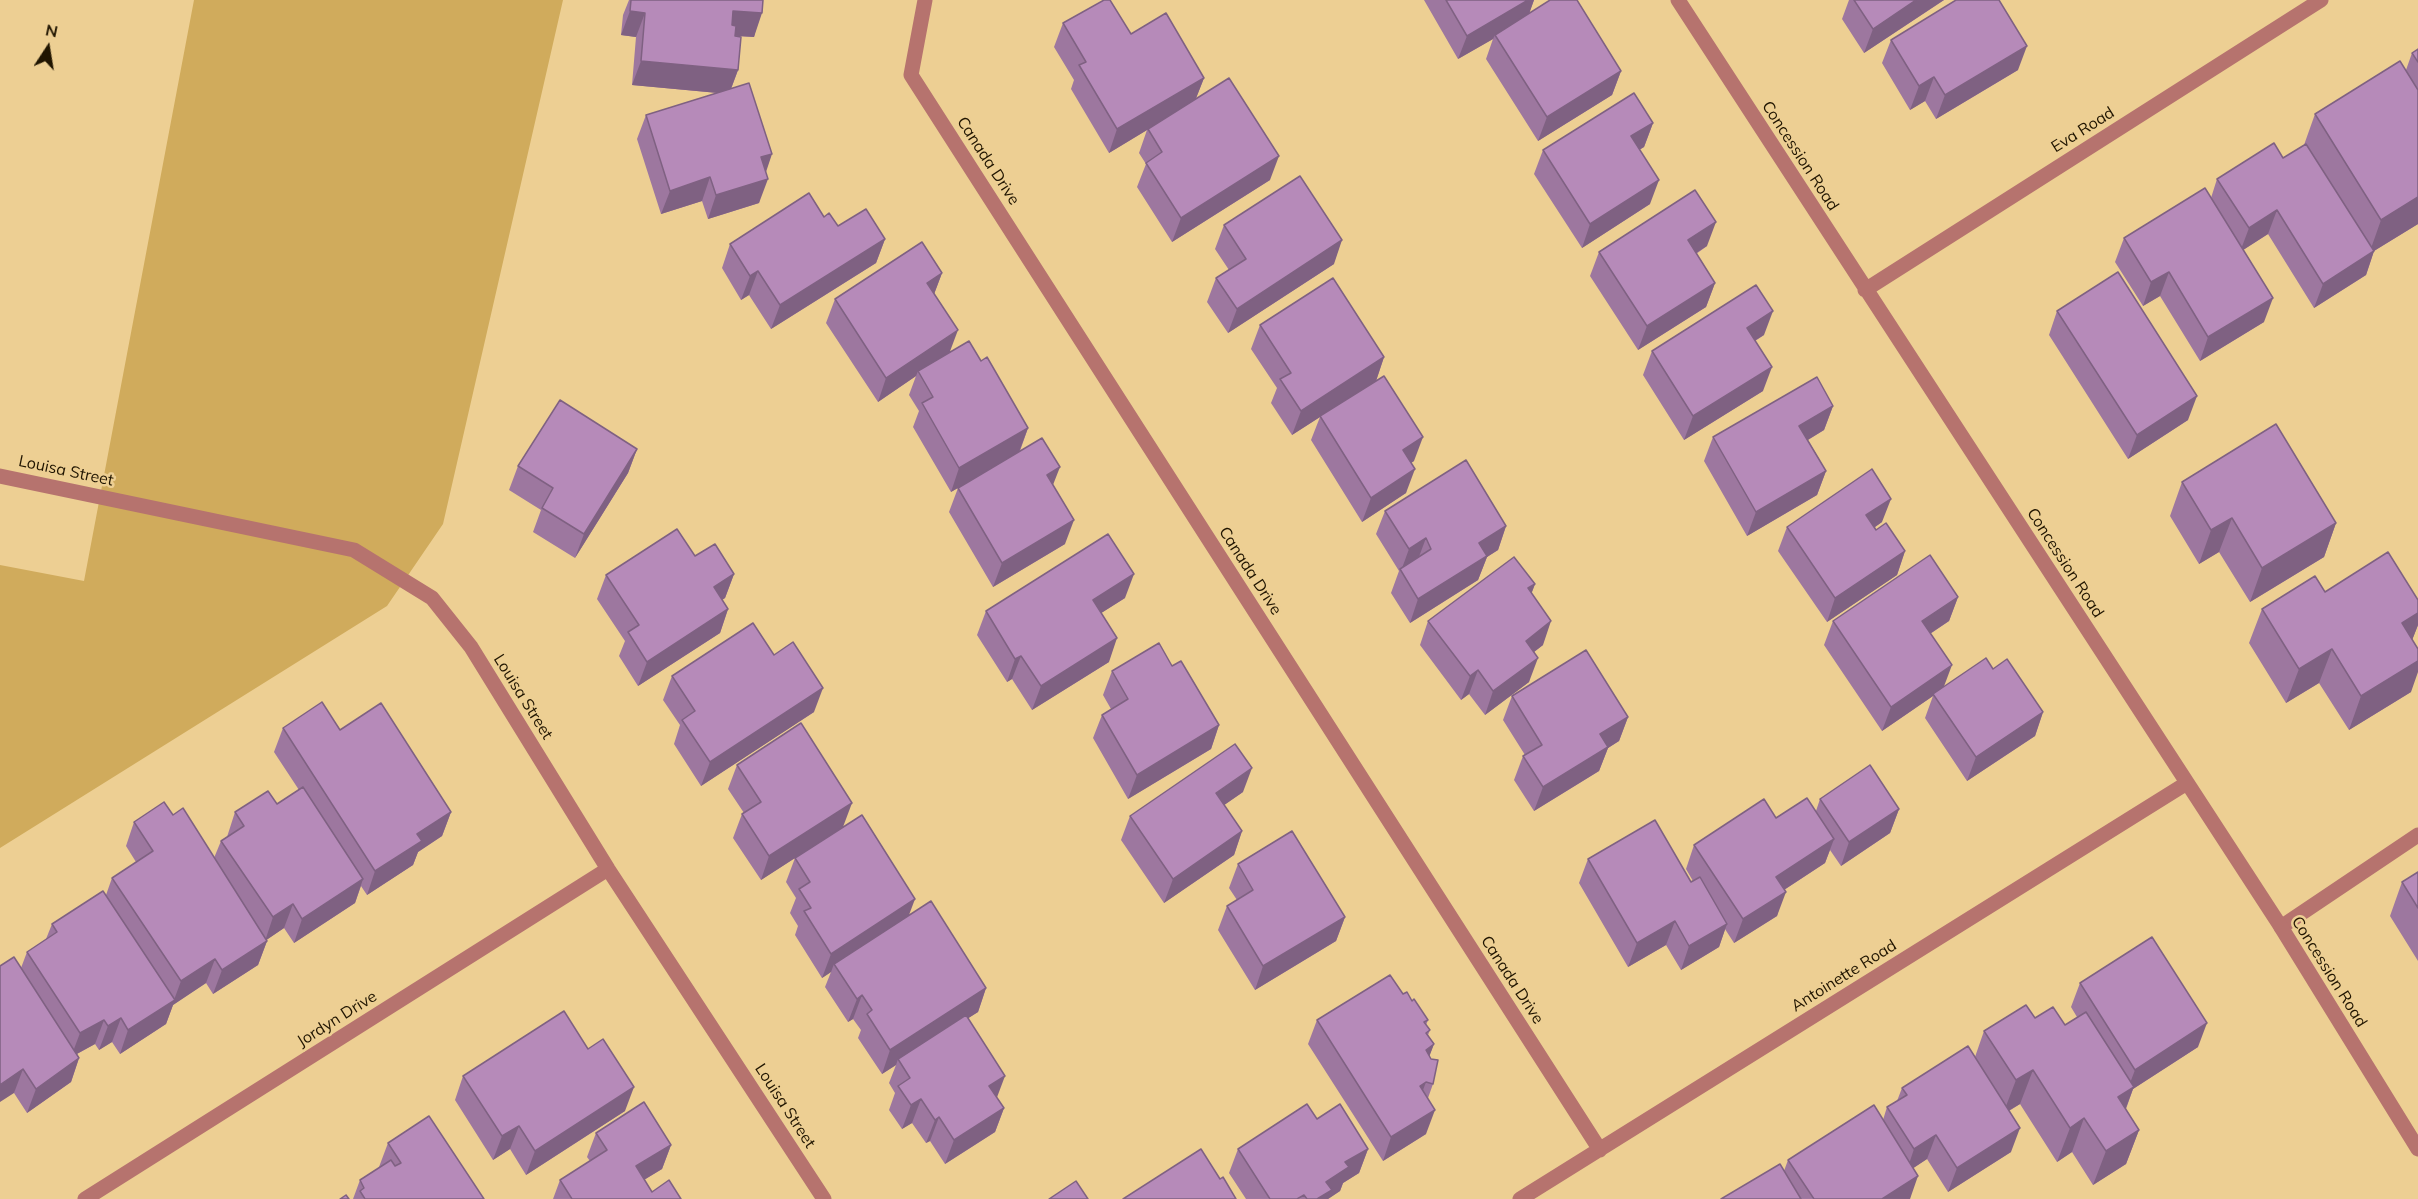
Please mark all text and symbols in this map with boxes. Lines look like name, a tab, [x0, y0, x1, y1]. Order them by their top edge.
north arrow	[18, 18, 78, 78]
text: N	[44, 19, 60, 41]
street label: Concession Road	[1757, 98, 1843, 214]
street label: Eva Road	[2048, 103, 2118, 157]
street label: Canada Drive	[952, 113, 1024, 209]
street label: Louisa Street	[17, 452, 115, 490]
street label: Concession Road	[2022, 505, 2108, 621]
street label: Canada Drive	[1214, 523, 1286, 619]
street label: Louisa Street	[489, 651, 557, 743]
street label: Concession Road	[2287, 913, 2371, 1031]
street label: Canada Drive	[1476, 932, 1548, 1028]
street label: Antoinette Road	[1788, 936, 1900, 1016]
street label: Jordyn Drive	[294, 987, 380, 1051]
street label: Louisa Street	[751, 1060, 819, 1152]

